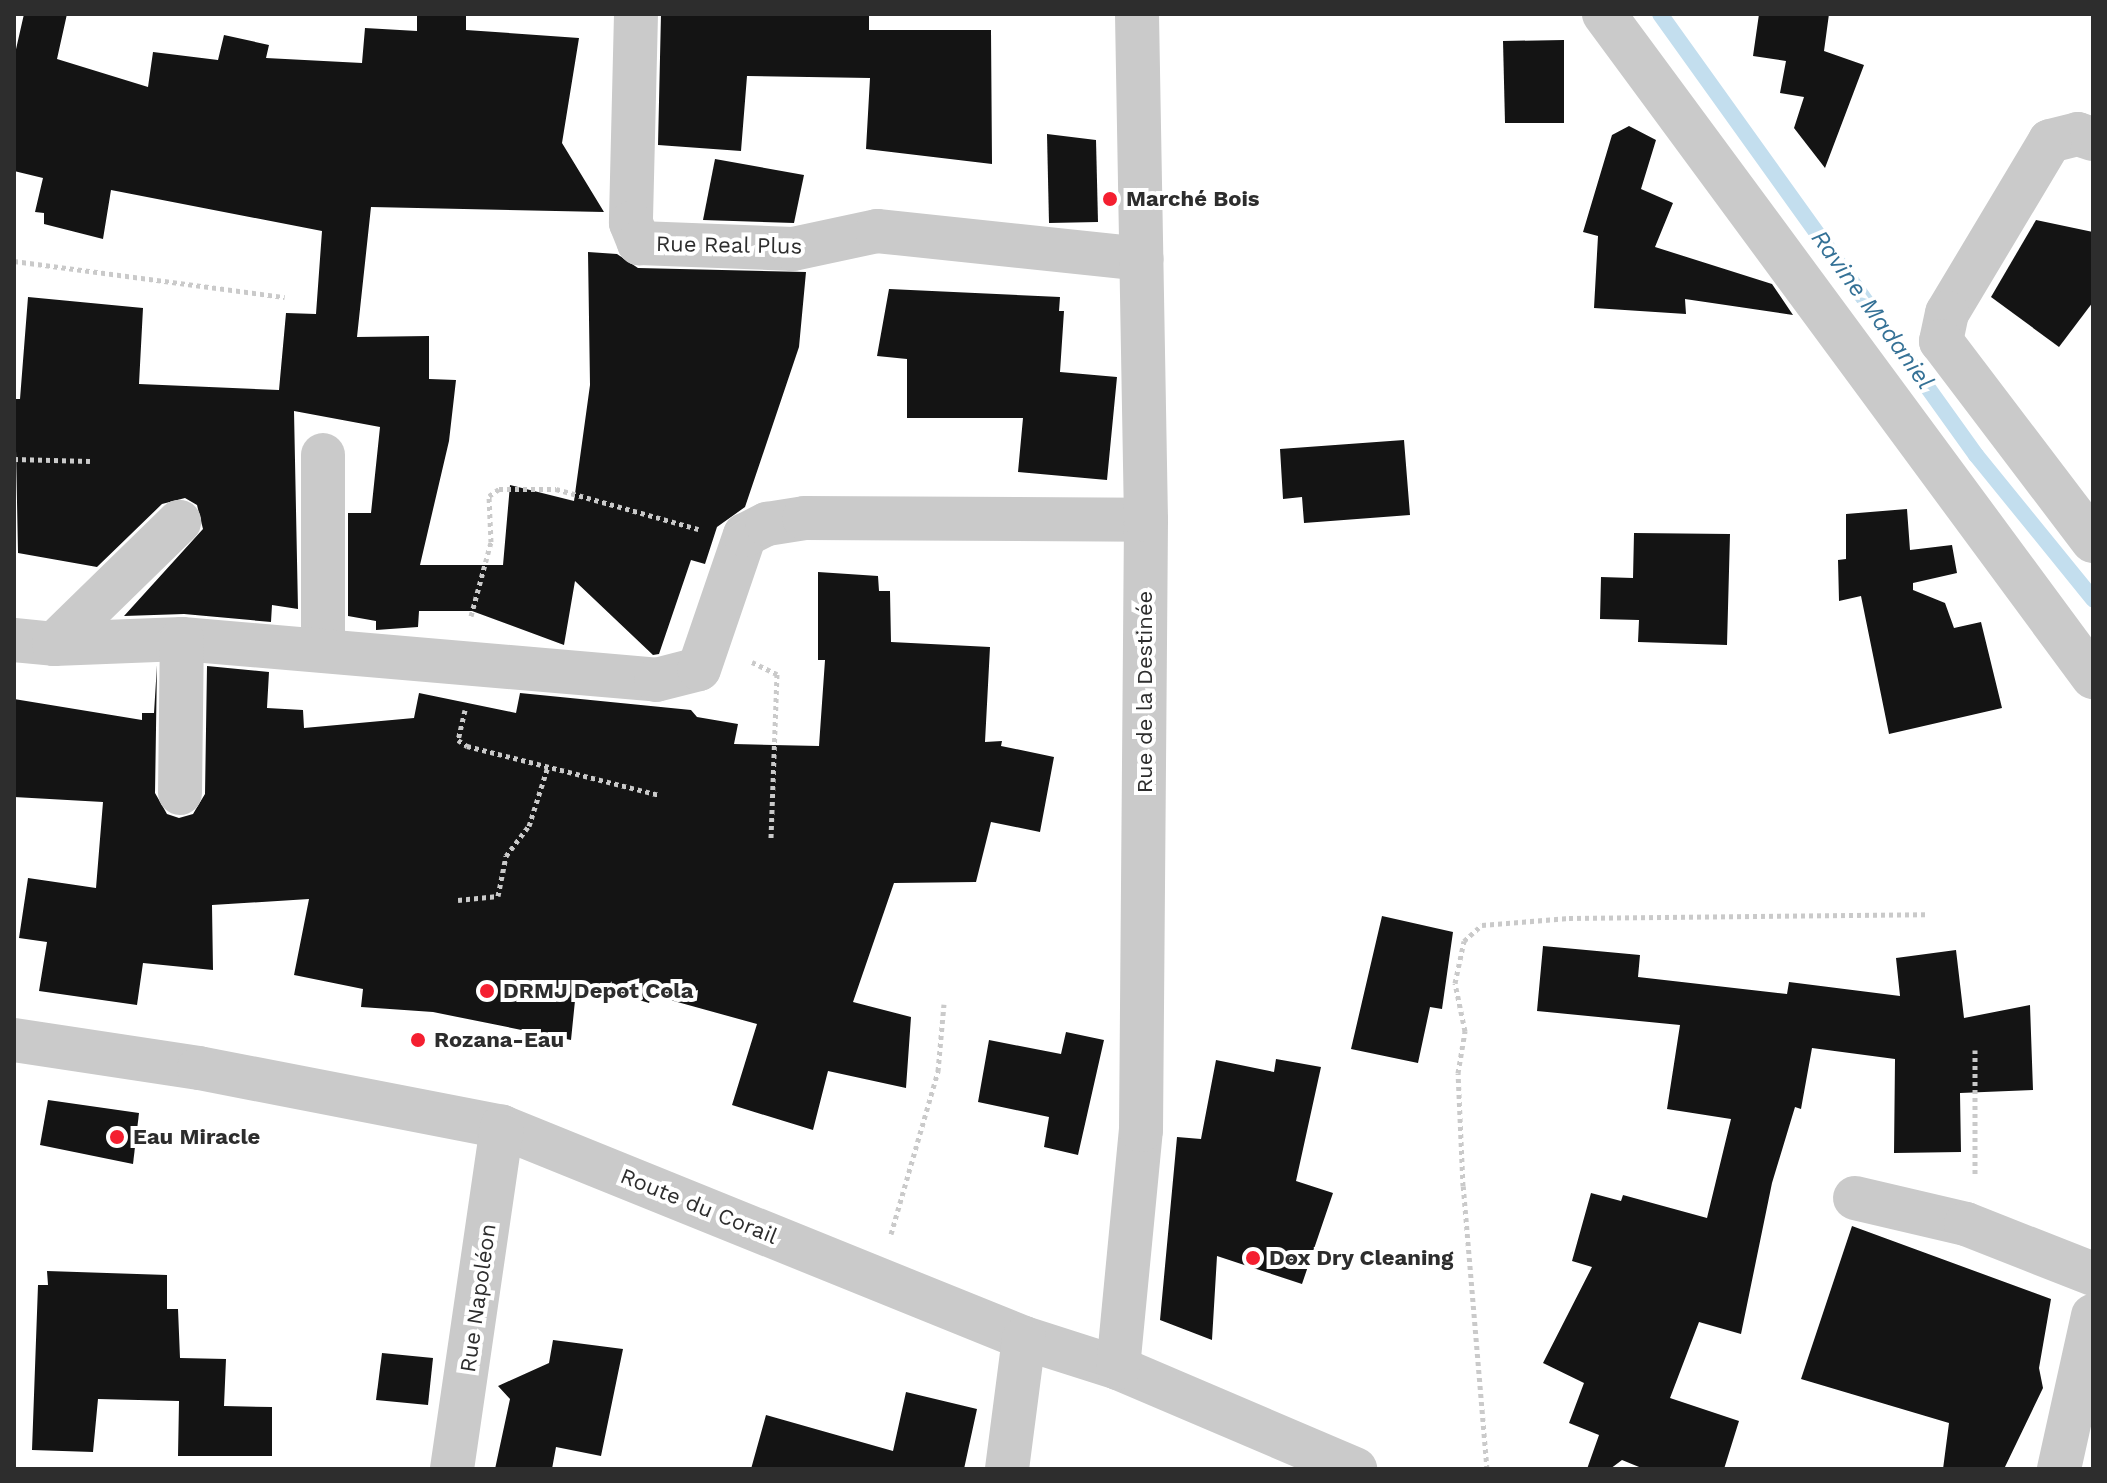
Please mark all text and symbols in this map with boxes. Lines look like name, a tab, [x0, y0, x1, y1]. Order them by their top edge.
place label: Marché Bois	[1126, 186, 1260, 212]
marker: Marché Bois	[1101, 190, 1119, 208]
water label: Ravine Madaniel	[1805, 225, 1939, 395]
street label: Rue Real Plus	[655, 231, 803, 259]
street label: Rue de la Destinée	[1132, 590, 1158, 794]
place label: DRMJ Depot Cola	[503, 978, 693, 1004]
marker: DRMJ Depot Cola	[478, 982, 496, 1000]
place label: Rozana-Eau	[434, 1027, 564, 1053]
marker: Rozana-Eau	[409, 1031, 427, 1049]
place label: Eau Miracle	[133, 1124, 260, 1150]
marker: Eau Miracle	[108, 1128, 126, 1146]
street label: Route du Corail	[616, 1162, 782, 1250]
street label: Rue Napoléon	[454, 1222, 502, 1374]
place label: Dox Dry Cleaning	[1269, 1245, 1454, 1271]
marker: Dox Dry Cleaning	[1244, 1249, 1262, 1267]

